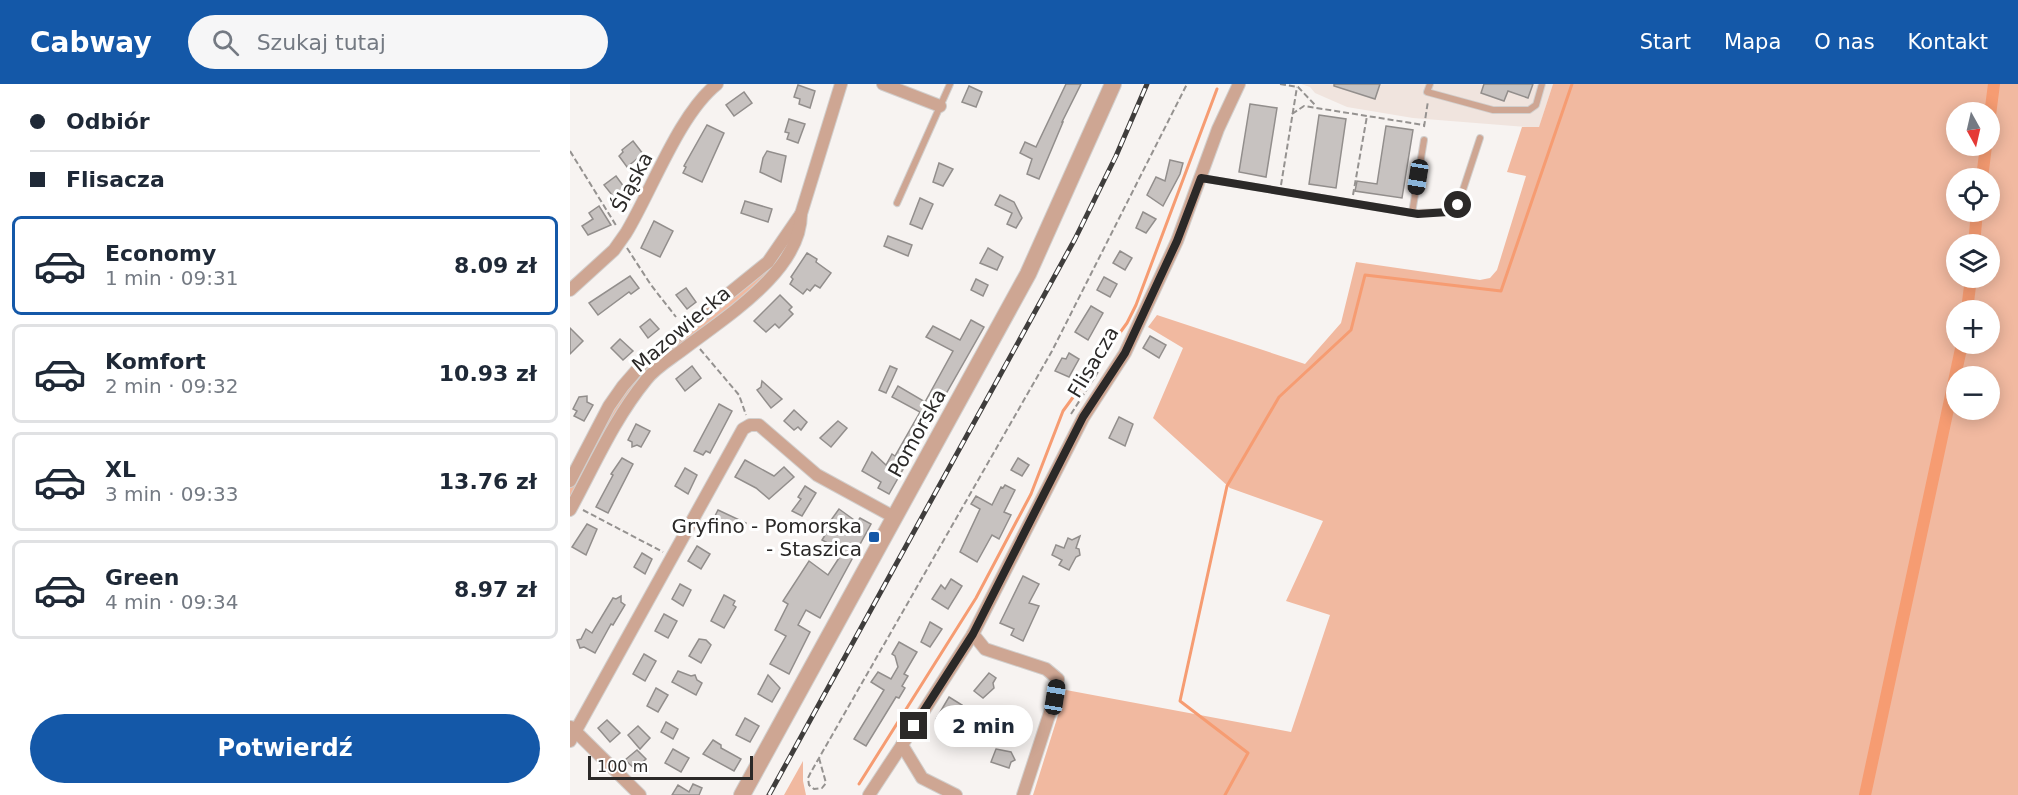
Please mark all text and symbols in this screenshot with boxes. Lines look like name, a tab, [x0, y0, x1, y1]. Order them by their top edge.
search box	[188, 15, 608, 69]
text: Cabway	[30, 26, 152, 59]
icon: search	[209, 26, 242, 59]
text: Szukaj tutaj	[257, 30, 386, 55]
text: Start	[1640, 30, 1691, 54]
text: Mapa	[1724, 30, 1781, 54]
text: O nas	[1814, 30, 1875, 54]
text: Kontakt	[1908, 30, 1988, 54]
north arrow	[1946, 102, 2000, 156]
map controls	[1946, 102, 2000, 420]
text: Odbiór	[66, 109, 150, 134]
street label: Śląska	[606, 148, 658, 216]
car	[1406, 158, 1430, 196]
text: Flisacza	[66, 167, 165, 192]
button: locate	[1946, 168, 2000, 222]
route start	[1444, 191, 1471, 218]
button: layers	[1946, 234, 2000, 288]
icon: car	[33, 239, 87, 293]
text: Economy	[105, 241, 216, 266]
text: 8.09 zł	[454, 253, 537, 278]
text: 1 min · 09:31	[105, 266, 239, 290]
street label: Mazowiecka	[627, 281, 735, 377]
button: +	[1946, 300, 2000, 354]
street label: Flisacza	[1062, 322, 1124, 402]
icon: car	[33, 347, 87, 401]
text: Komfort	[105, 349, 206, 374]
text: 10.93 zł	[439, 361, 537, 386]
button: −	[1946, 366, 2000, 420]
text: 2 min · 09:32	[105, 374, 239, 398]
street label: Pomorska	[883, 385, 951, 481]
icon: car	[33, 455, 87, 509]
text: XL	[105, 457, 136, 482]
text: 13.76 zł	[439, 469, 537, 494]
text: 3 min · 09:33	[105, 482, 239, 506]
place label: Gryfino - Pomorska - Staszica	[672, 514, 862, 561]
marker: Gryfino - Pomorska - Staszica	[867, 530, 881, 544]
icon: car	[33, 563, 87, 617]
text: Green	[105, 565, 179, 590]
text: 8.97 zł	[454, 577, 537, 602]
text: 4 min · 09:34	[105, 590, 239, 614]
car	[1043, 678, 1067, 716]
callout: 2 min	[935, 705, 1034, 747]
route end	[900, 712, 927, 739]
button: Potwierdź	[30, 714, 540, 783]
text: 2 min	[952, 714, 1015, 738]
scale bar	[588, 753, 753, 780]
text: 100 m	[597, 757, 648, 776]

